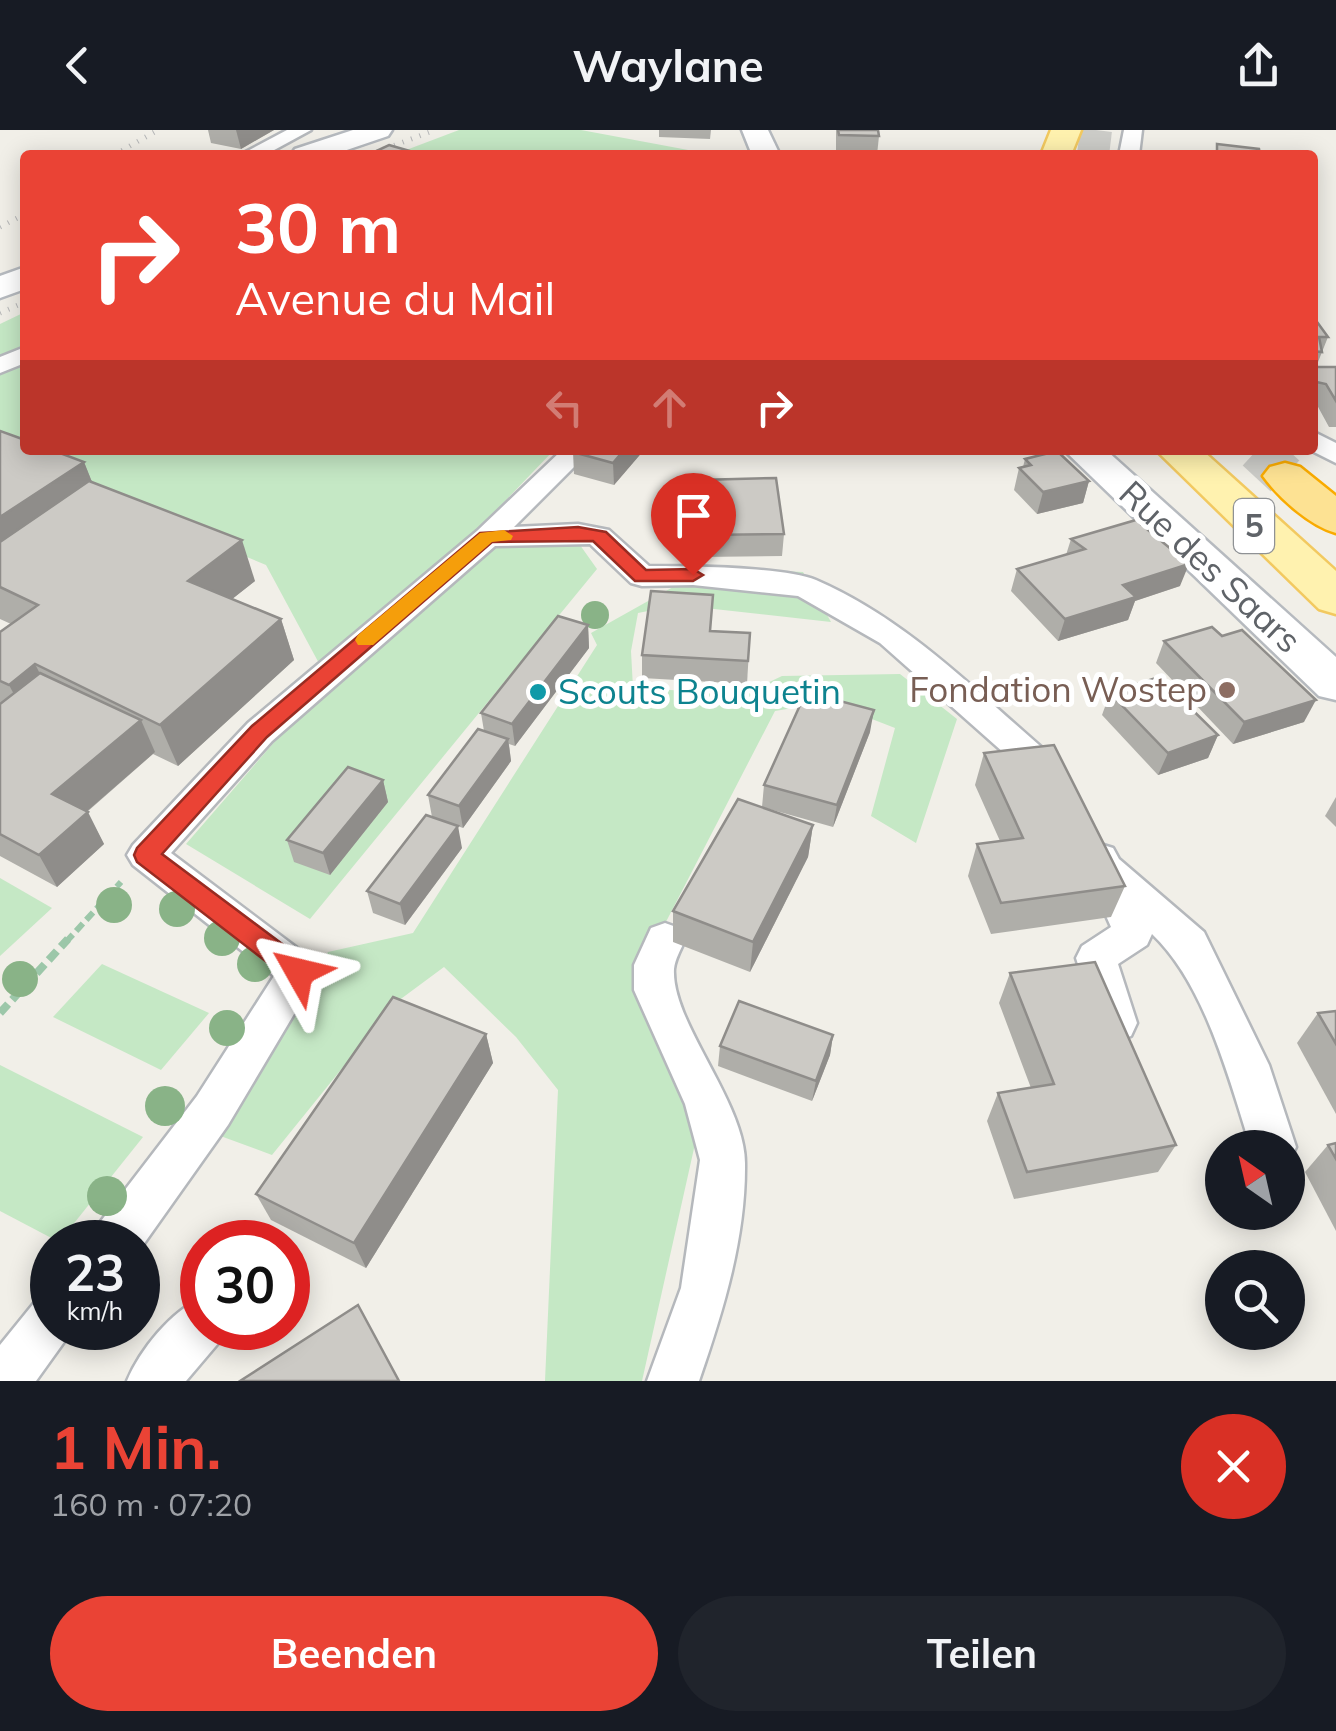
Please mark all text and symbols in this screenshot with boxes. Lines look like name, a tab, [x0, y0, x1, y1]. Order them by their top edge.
text: Waylane	[572, 37, 764, 93]
icon: back	[50, 38, 105, 93]
icon: share	[1231, 38, 1286, 93]
text: 30 m	[235, 183, 401, 271]
icon: right	[70, 190, 200, 320]
text: Avenue du Mail	[235, 270, 555, 326]
icon: left	[537, 380, 592, 435]
icon: ahead	[642, 380, 697, 435]
icon: right	[747, 380, 802, 435]
street label: Rue des Saars	[1111, 471, 1311, 662]
pin	[651, 473, 736, 576]
icon: arrive	[666, 488, 721, 543]
road number: 5	[1234, 499, 1274, 553]
place label: Fondation Wostep	[909, 667, 1207, 711]
place label: Scouts Bouquetin	[558, 669, 841, 713]
marker: Fondation Wostep	[1216, 679, 1238, 701]
marker: Scouts Bouquetin	[527, 681, 549, 703]
position arrow	[247, 920, 351, 1024]
north arrow	[1205, 1130, 1305, 1230]
map controls	[1205, 1130, 1305, 1350]
speed limit sign: 30	[180, 1220, 310, 1350]
text: 23	[65, 1241, 125, 1304]
button: search	[1205, 1250, 1305, 1350]
text: km/h	[67, 1295, 123, 1326]
text: 1 Min.	[50, 1409, 221, 1484]
button: close	[1181, 1414, 1286, 1519]
text: 160 m · 07:20	[50, 1484, 252, 1524]
button: Beenden	[50, 1596, 658, 1711]
button: Teilen	[678, 1596, 1286, 1711]

